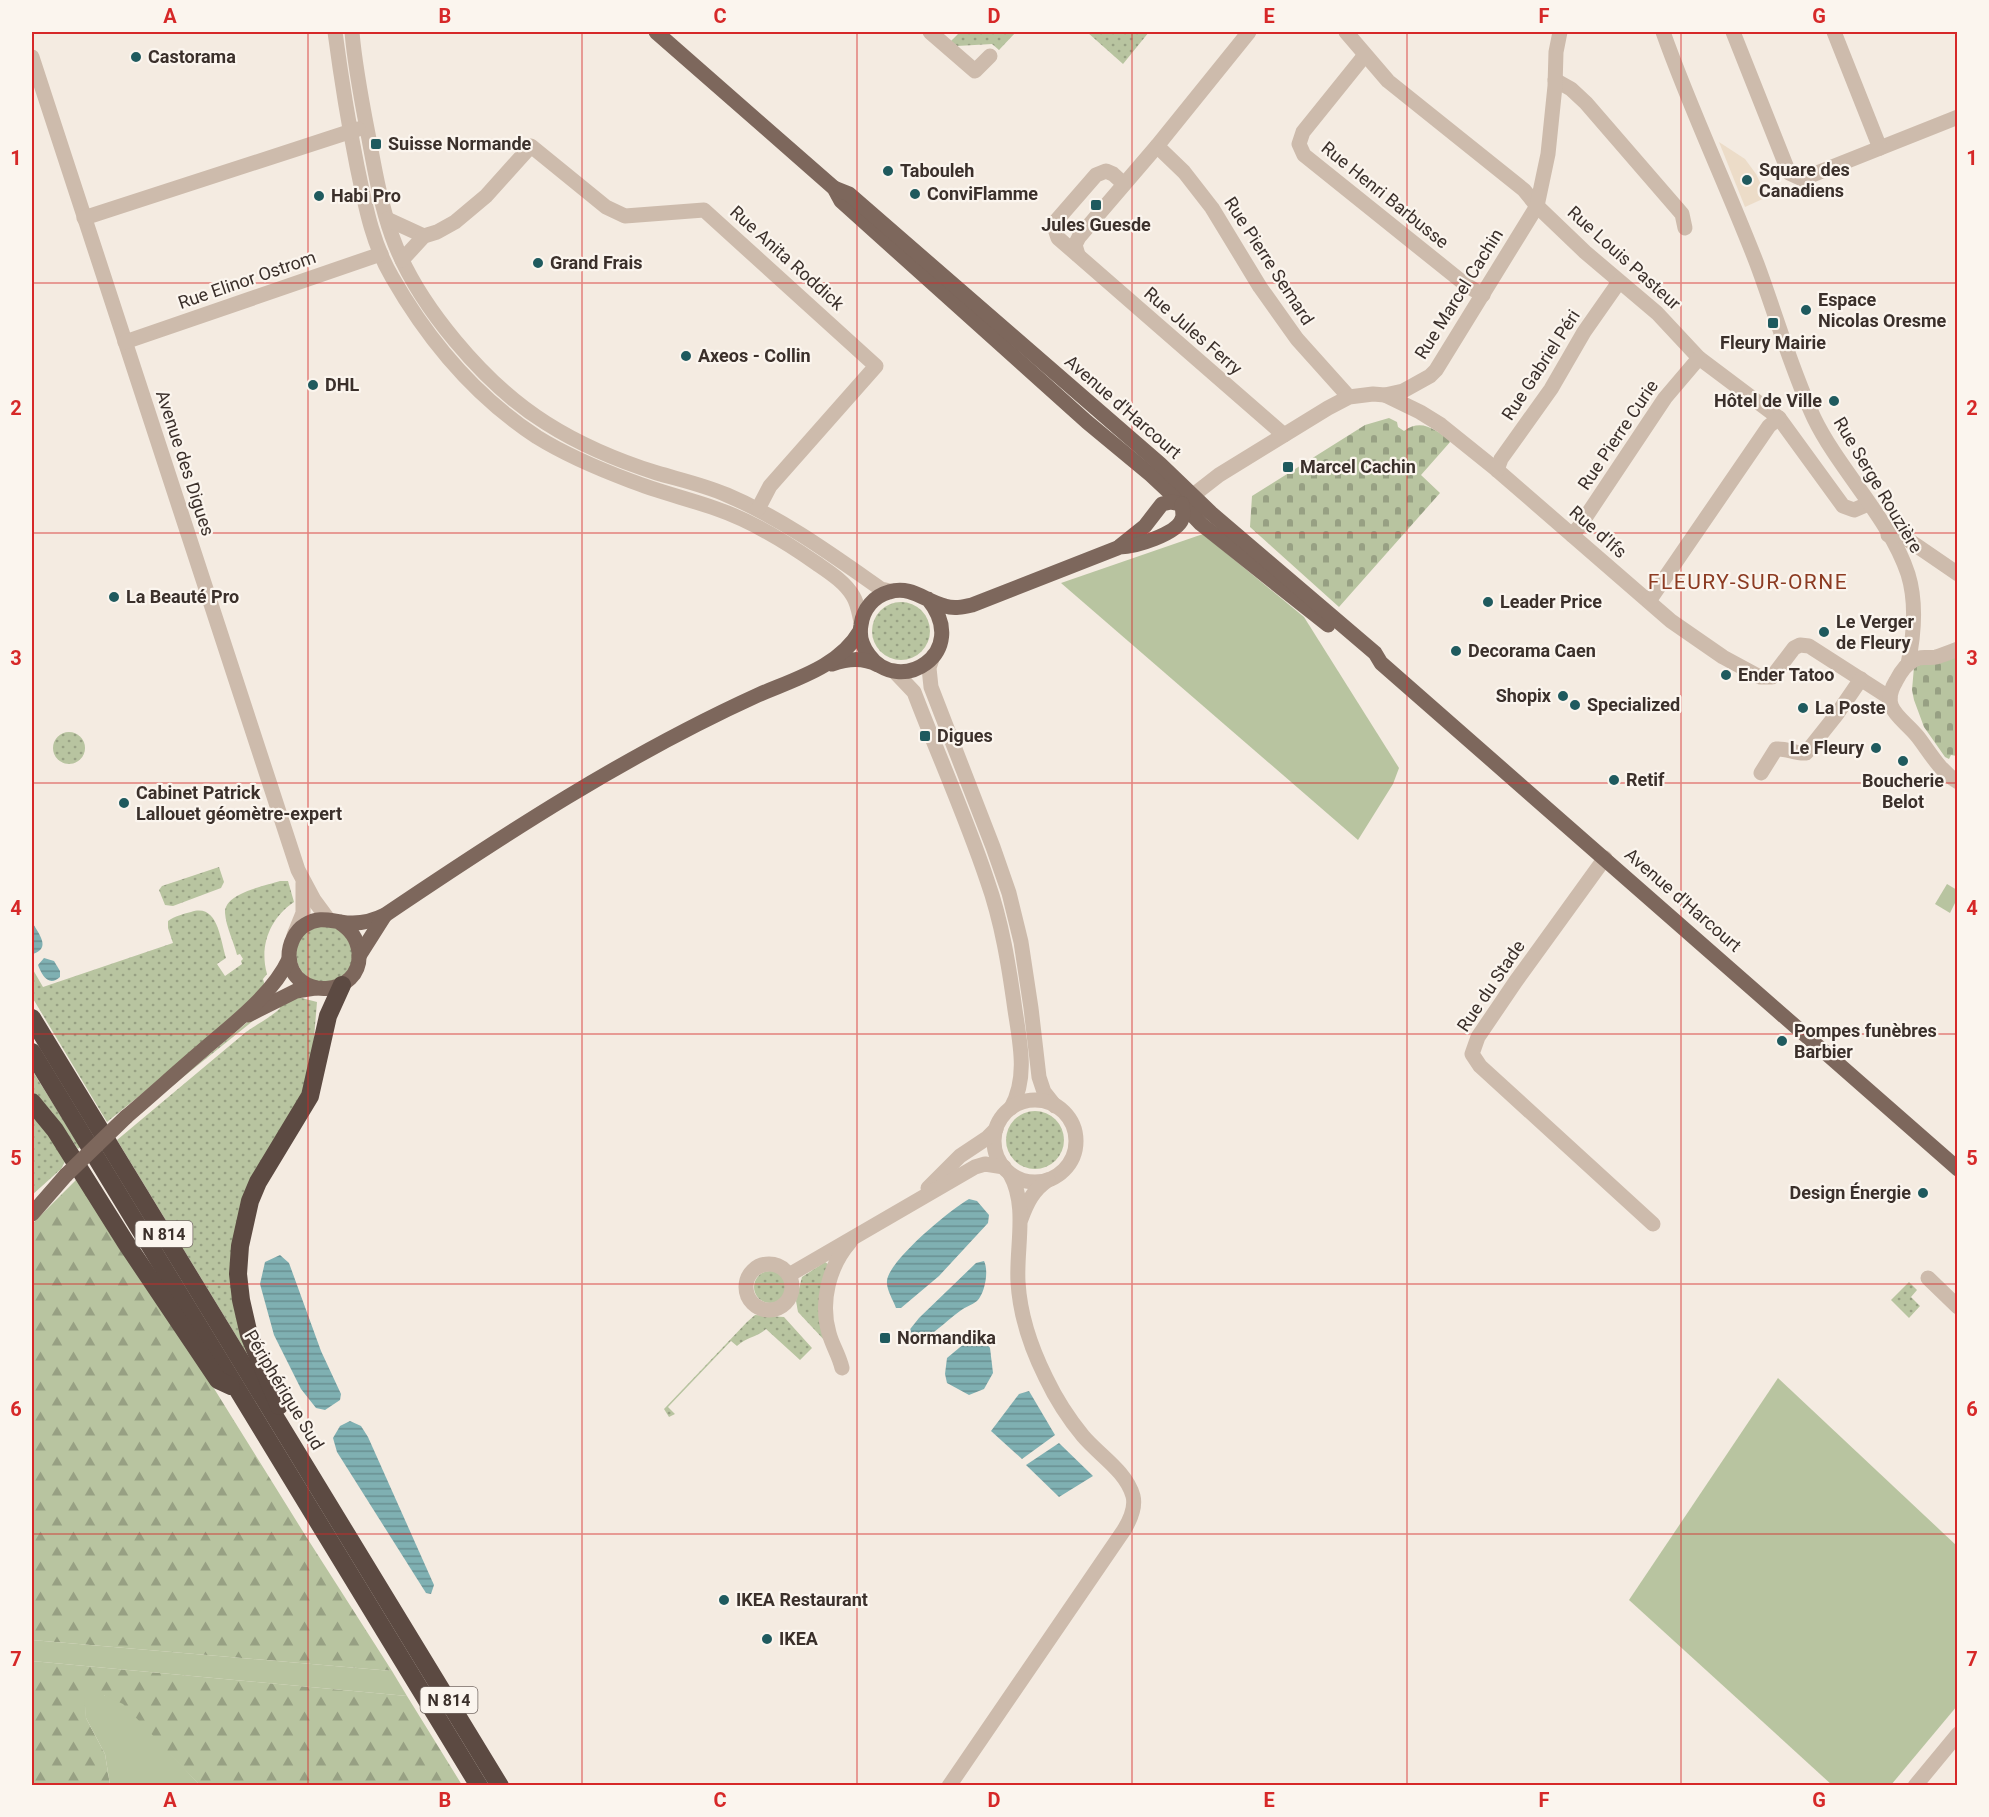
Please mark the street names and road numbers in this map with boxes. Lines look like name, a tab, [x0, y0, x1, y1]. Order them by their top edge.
street label: Rue Henri Barbusse	[1317, 137, 1453, 252]
street label: Rue Pierre Semard	[1220, 193, 1319, 329]
street label: Rue Anita Roddick	[726, 201, 849, 315]
street label: Rue Louis Pasteur	[1563, 201, 1685, 314]
street label: Rue Marcel Cachin	[1410, 225, 1507, 363]
street label: Rue Elinor Ostrom	[175, 246, 318, 313]
street label: Rue Jules Ferry	[1140, 282, 1247, 379]
street label: Rue Gabriel Péri	[1497, 306, 1584, 424]
street label: Avenue d'Harcourt	[1061, 350, 1186, 463]
street label: Rue Pierre Curie	[1573, 376, 1662, 494]
street label: Avenue des Digues	[152, 387, 219, 538]
street label: Rue Serge Rouzière	[1830, 413, 1927, 557]
street label: Rue d'Ifs	[1565, 501, 1631, 562]
street label: Avenue d'Harcourt	[1621, 843, 1746, 956]
street label: Rue du Stade	[1452, 936, 1529, 1035]
road number: N 814	[136, 1221, 192, 1247]
street label: Périphérique Sud	[240, 1326, 329, 1454]
road number: N 814	[420, 1687, 478, 1713]

